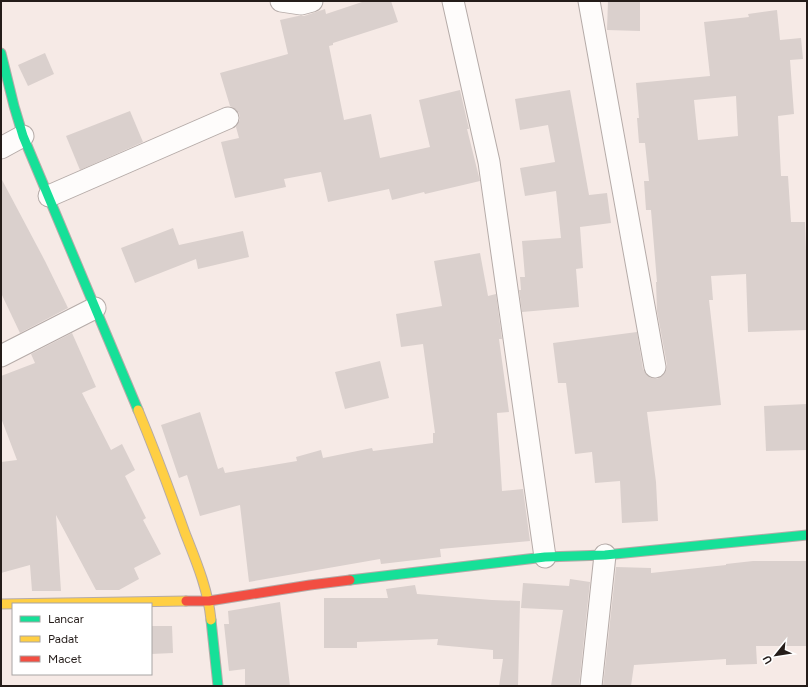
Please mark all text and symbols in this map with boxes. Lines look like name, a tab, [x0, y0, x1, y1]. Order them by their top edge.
legend	[12, 603, 152, 675]
text: Lancar	[48, 612, 84, 626]
text: Padat	[48, 632, 79, 646]
north arrow	[756, 635, 796, 675]
text: Macet	[48, 652, 82, 666]
text: U	[760, 653, 775, 666]

